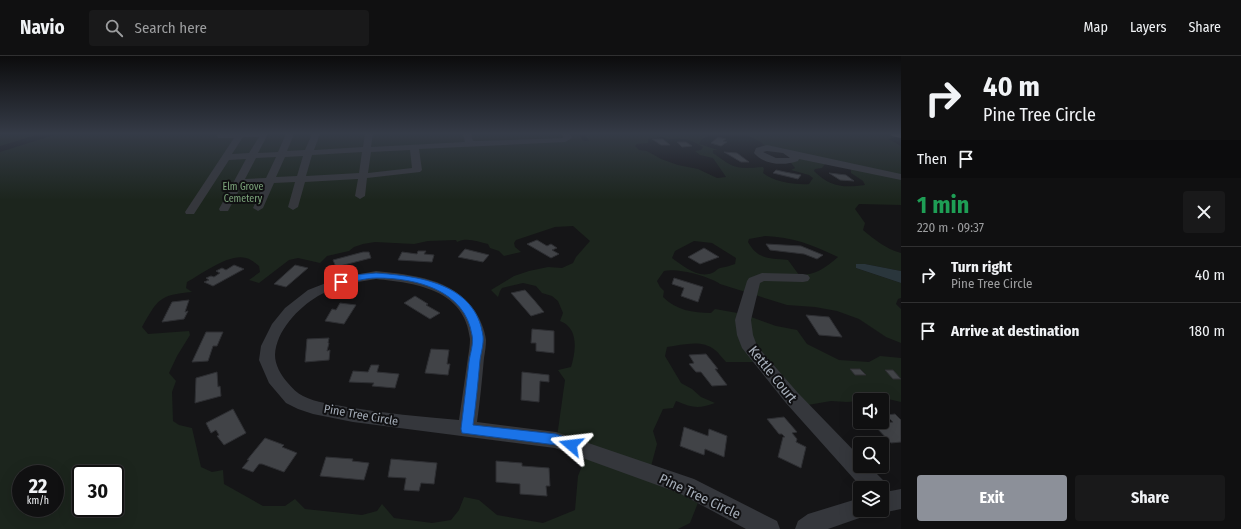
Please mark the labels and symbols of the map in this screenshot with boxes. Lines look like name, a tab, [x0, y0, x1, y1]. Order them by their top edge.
park label: Elm Grove Cemetery	[223, 181, 263, 205]
pin	[324, 265, 358, 299]
street label: Kettle Court	[745, 343, 801, 406]
street label: Pine Tree Circle	[323, 402, 399, 428]
position arrow	[550, 424, 592, 466]
speed limit sign: 30	[72, 465, 124, 517]
street label: Pine Tree Circle	[656, 470, 743, 523]

